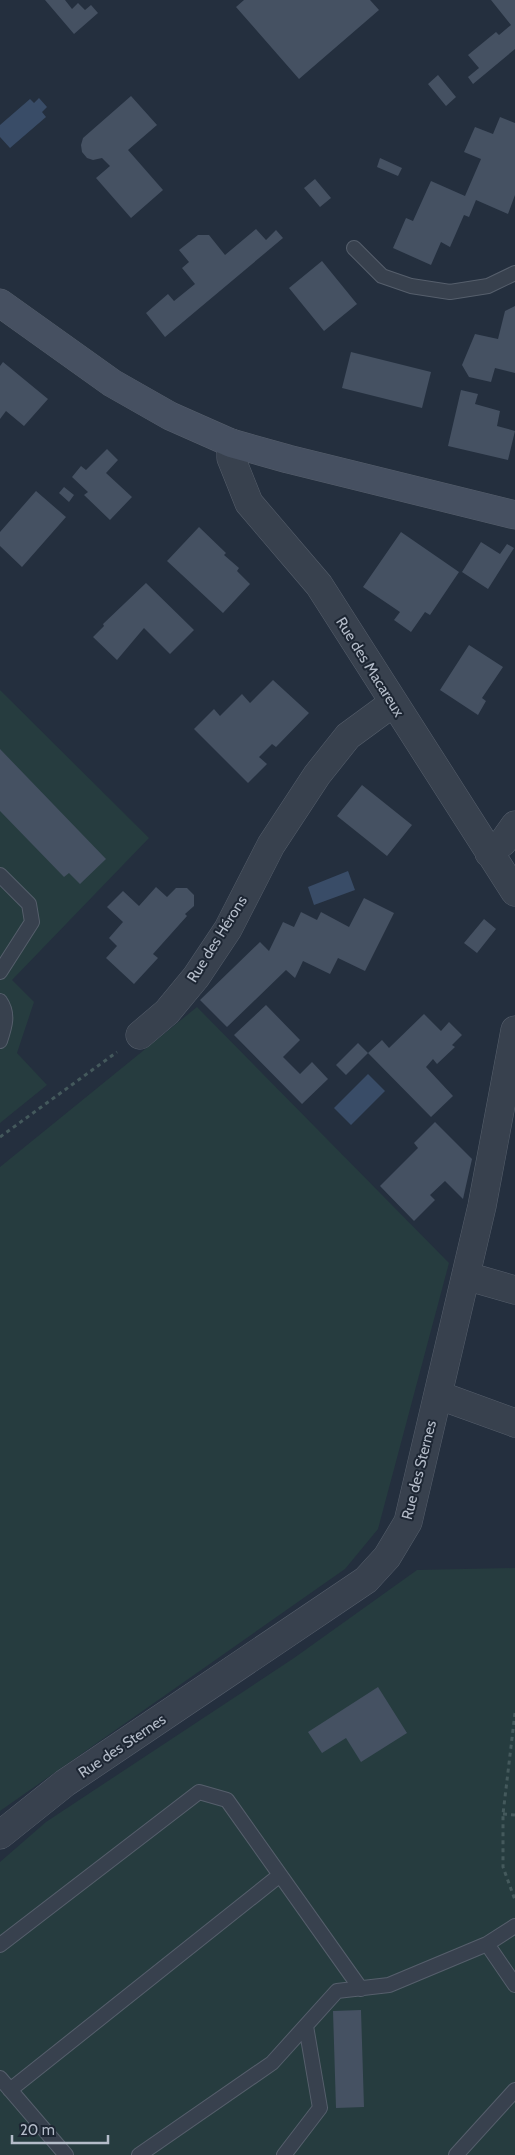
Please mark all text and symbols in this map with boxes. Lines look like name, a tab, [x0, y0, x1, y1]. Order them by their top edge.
street label: Rue des Macareux	[332, 614, 408, 720]
street label: Rue des Hérons	[183, 892, 251, 986]
street label: Rue des Sternes	[398, 1419, 440, 1521]
street label: Rue des Sternes	[75, 1710, 169, 1782]
scale bar	[12, 2112, 109, 2144]
text: 20 m	[20, 2121, 55, 2139]

